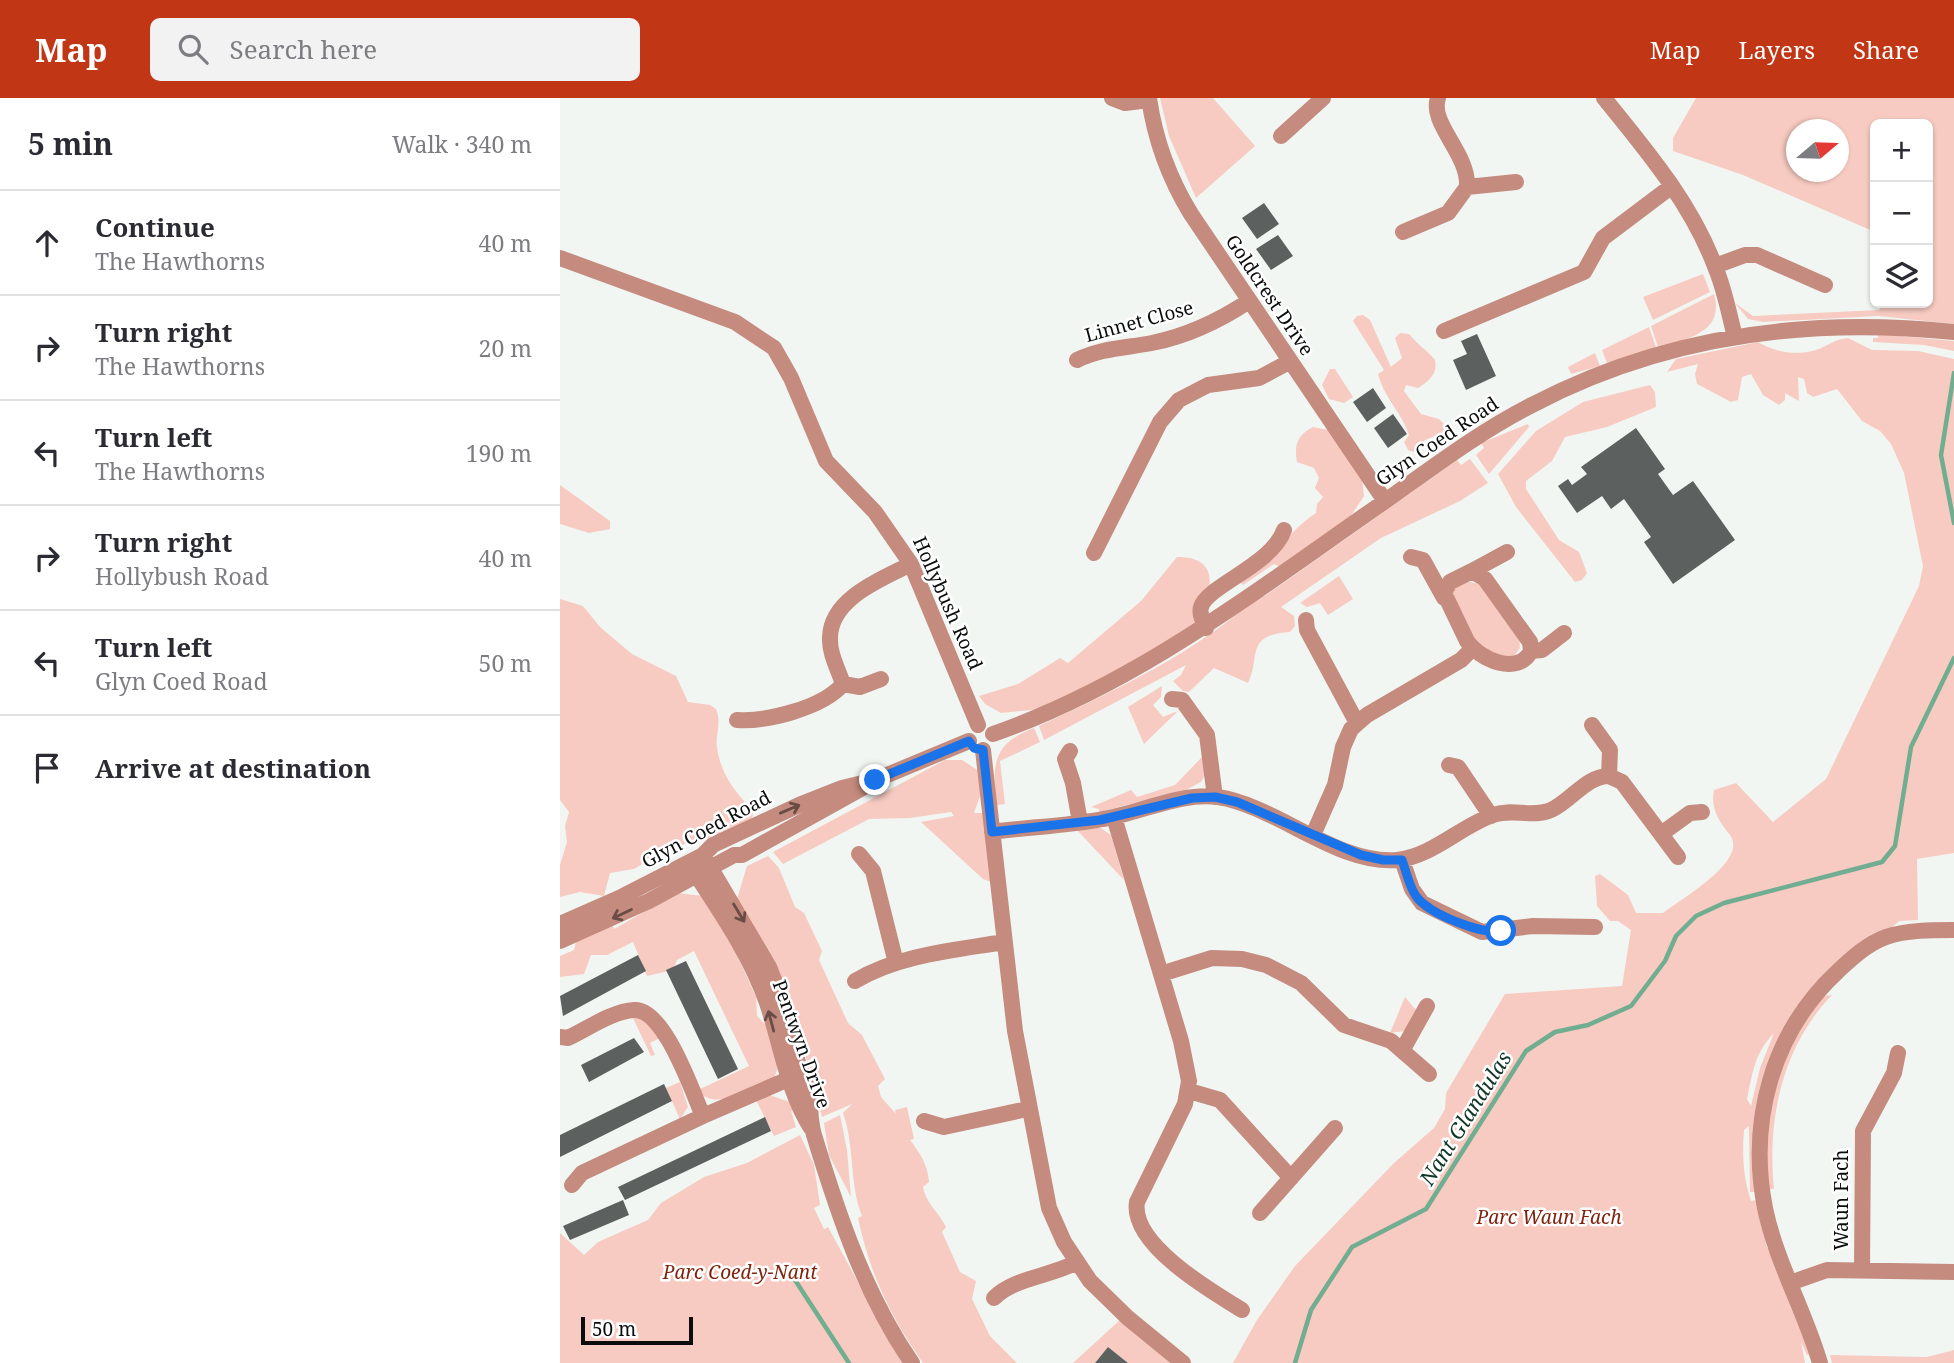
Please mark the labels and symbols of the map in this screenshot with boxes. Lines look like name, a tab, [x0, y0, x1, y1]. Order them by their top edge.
north arrow	[1786, 119, 1849, 182]
street label: Goldcrest Drive	[1220, 229, 1320, 361]
street label: Linnet Close	[1082, 294, 1196, 348]
street label: Glyn Coed Road	[1371, 390, 1504, 492]
street label: Hollybush Road	[907, 532, 989, 674]
route end	[859, 764, 890, 795]
street label: Glyn Coed Road	[637, 784, 775, 874]
one-way arrow	[779, 801, 800, 814]
one-way arrow	[732, 903, 746, 923]
one-way arrow	[612, 908, 633, 921]
route start	[1485, 915, 1516, 946]
street label: Pentwyn Drive	[767, 976, 837, 1112]
one-way arrow	[764, 1010, 777, 1032]
water label: Nant Glandulas	[1412, 1045, 1518, 1191]
street label: Waun Fach	[1828, 1149, 1854, 1251]
park label: Parc Waun Fach	[1475, 1204, 1622, 1230]
park label: Parc Coed-y-Nant	[662, 1259, 818, 1285]
scale bar	[581, 1314, 693, 1346]

